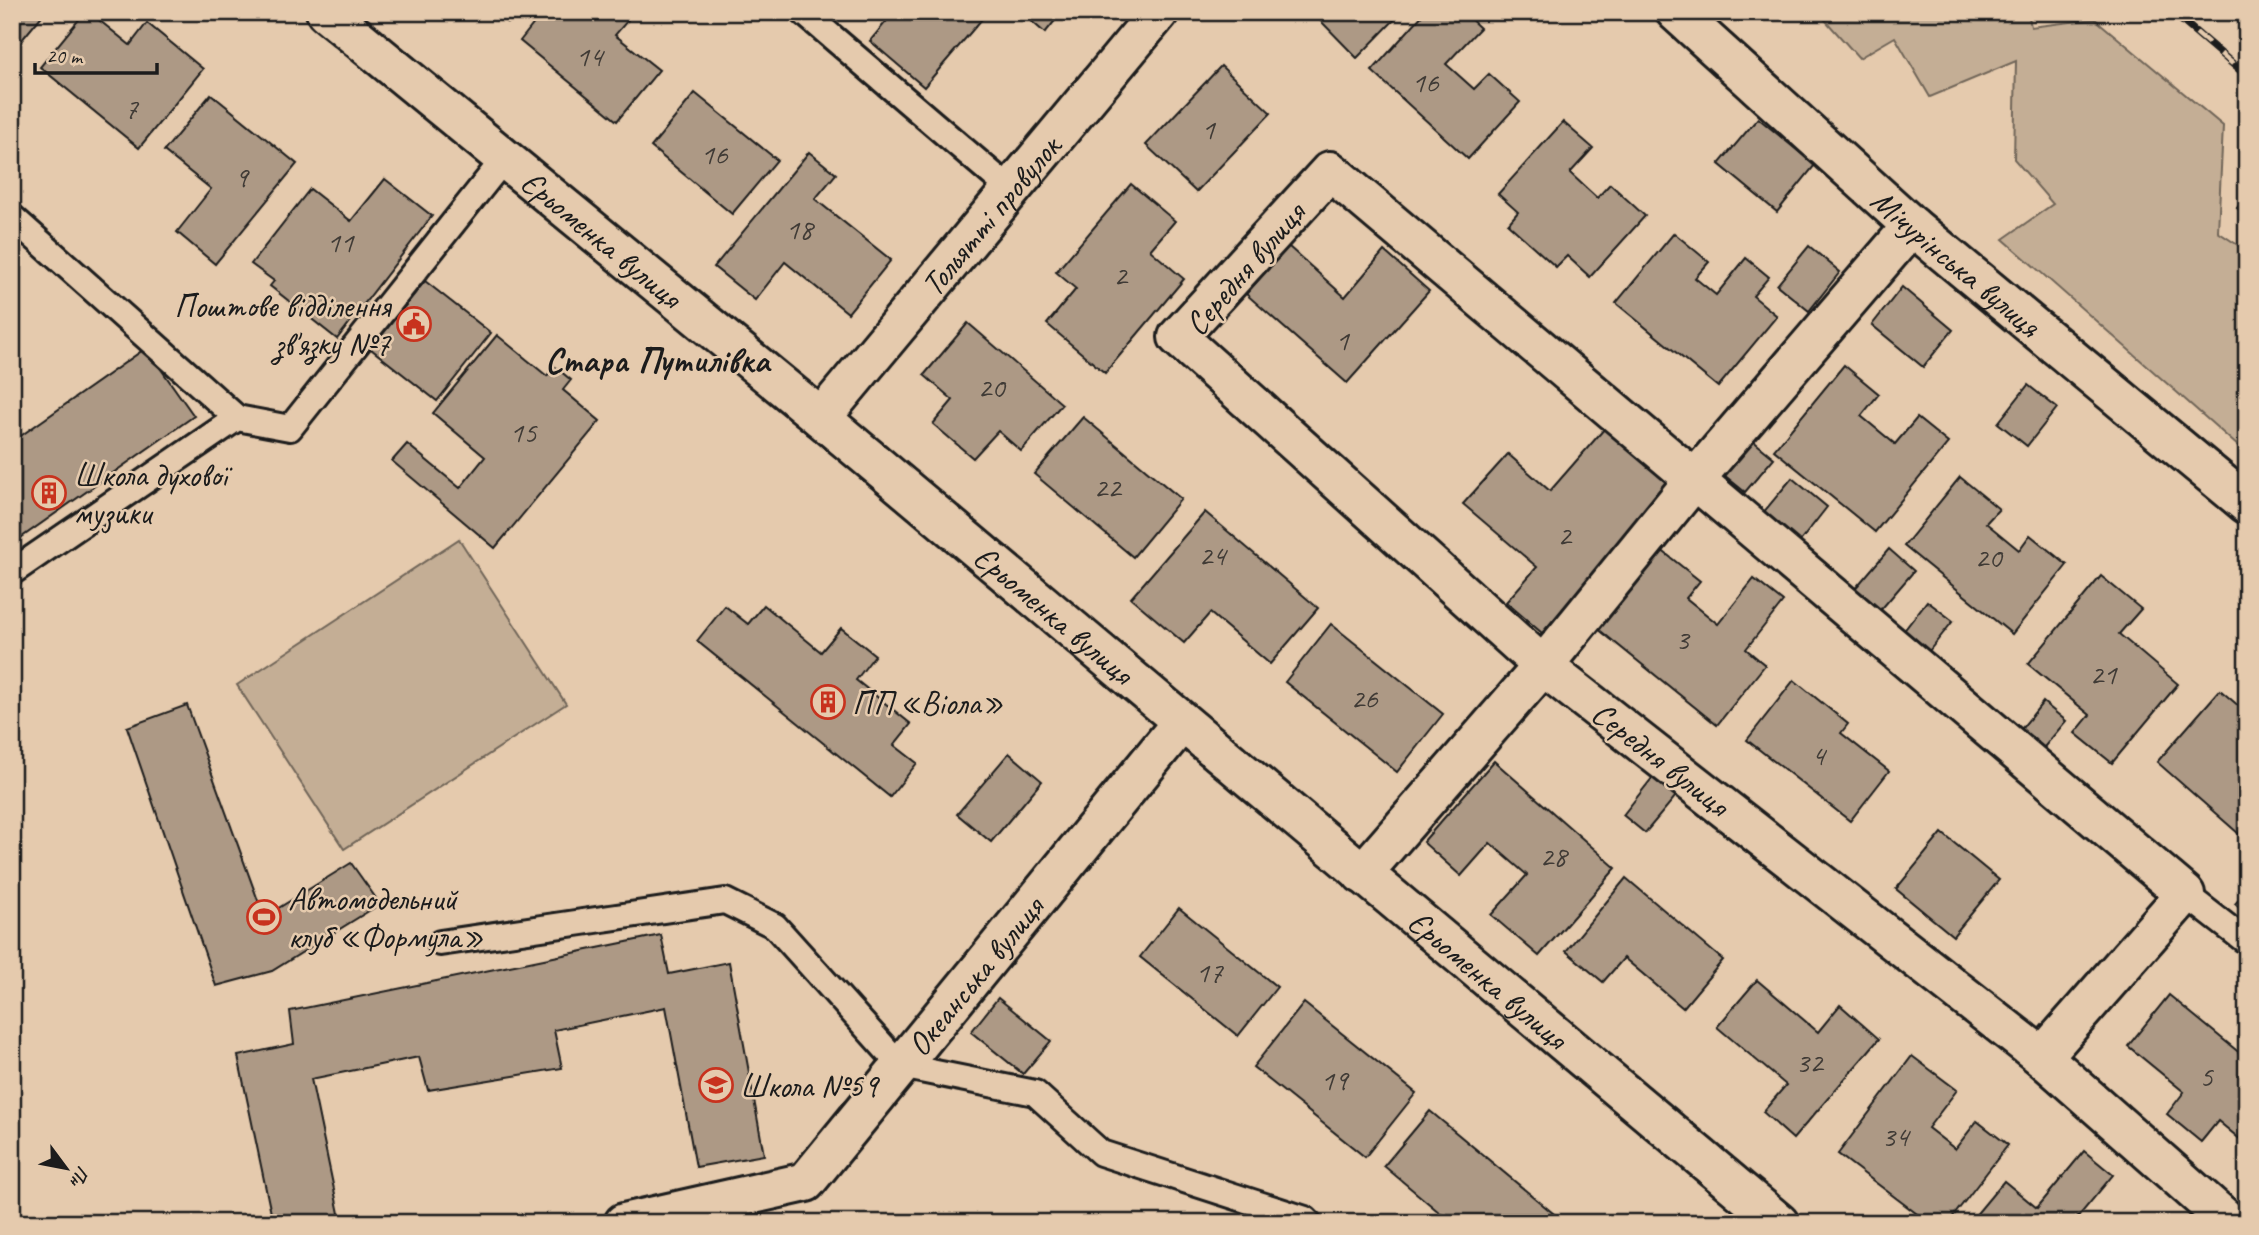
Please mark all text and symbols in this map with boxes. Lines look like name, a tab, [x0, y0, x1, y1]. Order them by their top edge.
scale bar	[35, 32, 158, 76]
house number: 14	[576, 37, 605, 75]
text: 20 m	[46, 43, 84, 69]
house number: 16	[1412, 63, 1440, 101]
house number: 7	[124, 89, 139, 127]
house number: 1	[1201, 110, 1216, 148]
street label: Тольятті провулок	[912, 125, 1071, 305]
house number: 16	[701, 135, 729, 173]
house number: 9	[234, 158, 250, 196]
street label: Єрьоменка вулиця	[513, 161, 692, 319]
street label: Мічурінська вулиця	[1862, 180, 2050, 347]
street label: Середня вулиця	[1175, 191, 1316, 344]
house number: 18	[786, 210, 815, 248]
house number: 11	[327, 223, 355, 261]
house number: 2	[1113, 256, 1129, 294]
place label: Поштове відділення зв'язку №7	[174, 285, 393, 365]
public building icon: Поштове відділення зв'язку №7	[395, 305, 433, 343]
house number: 1	[1335, 321, 1350, 359]
district label: Стара Путилівка	[545, 338, 772, 383]
house number: 20	[978, 368, 1007, 406]
house number: 15	[510, 413, 538, 451]
place label: Школа духової музики	[74, 454, 233, 534]
house number: 22	[1094, 468, 1123, 506]
building icon: Школа духової музики	[30, 474, 68, 512]
house number: 2	[1557, 516, 1573, 554]
street label: Єрьоменка вулиця	[965, 536, 1144, 695]
house number: 24	[1199, 536, 1228, 574]
house number: 20	[1975, 538, 2004, 576]
house number: 3	[1675, 620, 1691, 658]
house number: 21	[2090, 655, 2118, 693]
house number: 26	[1351, 679, 1379, 717]
place label: ПП «Віола»	[852, 682, 1004, 724]
building icon: ПП «Віола»	[809, 683, 847, 721]
street label: Середня вулиця	[1583, 692, 1740, 827]
house number: 4	[1811, 736, 1827, 774]
house number: 28	[1540, 837, 1569, 875]
place label: Автомодельний клуб «Формула»	[288, 878, 484, 958]
street label: Океанська вулиця	[898, 886, 1055, 1065]
sports icon: Автомодельний клуб «Формула»	[245, 898, 283, 936]
street label: Єрьоменка вулиця	[1400, 901, 1578, 1060]
house number: 17	[1196, 953, 1224, 991]
house number: 32	[1796, 1043, 1825, 1081]
house number: 5	[2199, 1057, 2214, 1095]
house number: 19	[1321, 1061, 1350, 1099]
place label: Школа №59	[740, 1065, 881, 1107]
school or university icon: Школа №59	[697, 1066, 735, 1104]
house number: 34	[1882, 1117, 1911, 1155]
north arrow	[32, 1134, 102, 1204]
text: Пн	[63, 1162, 95, 1193]

